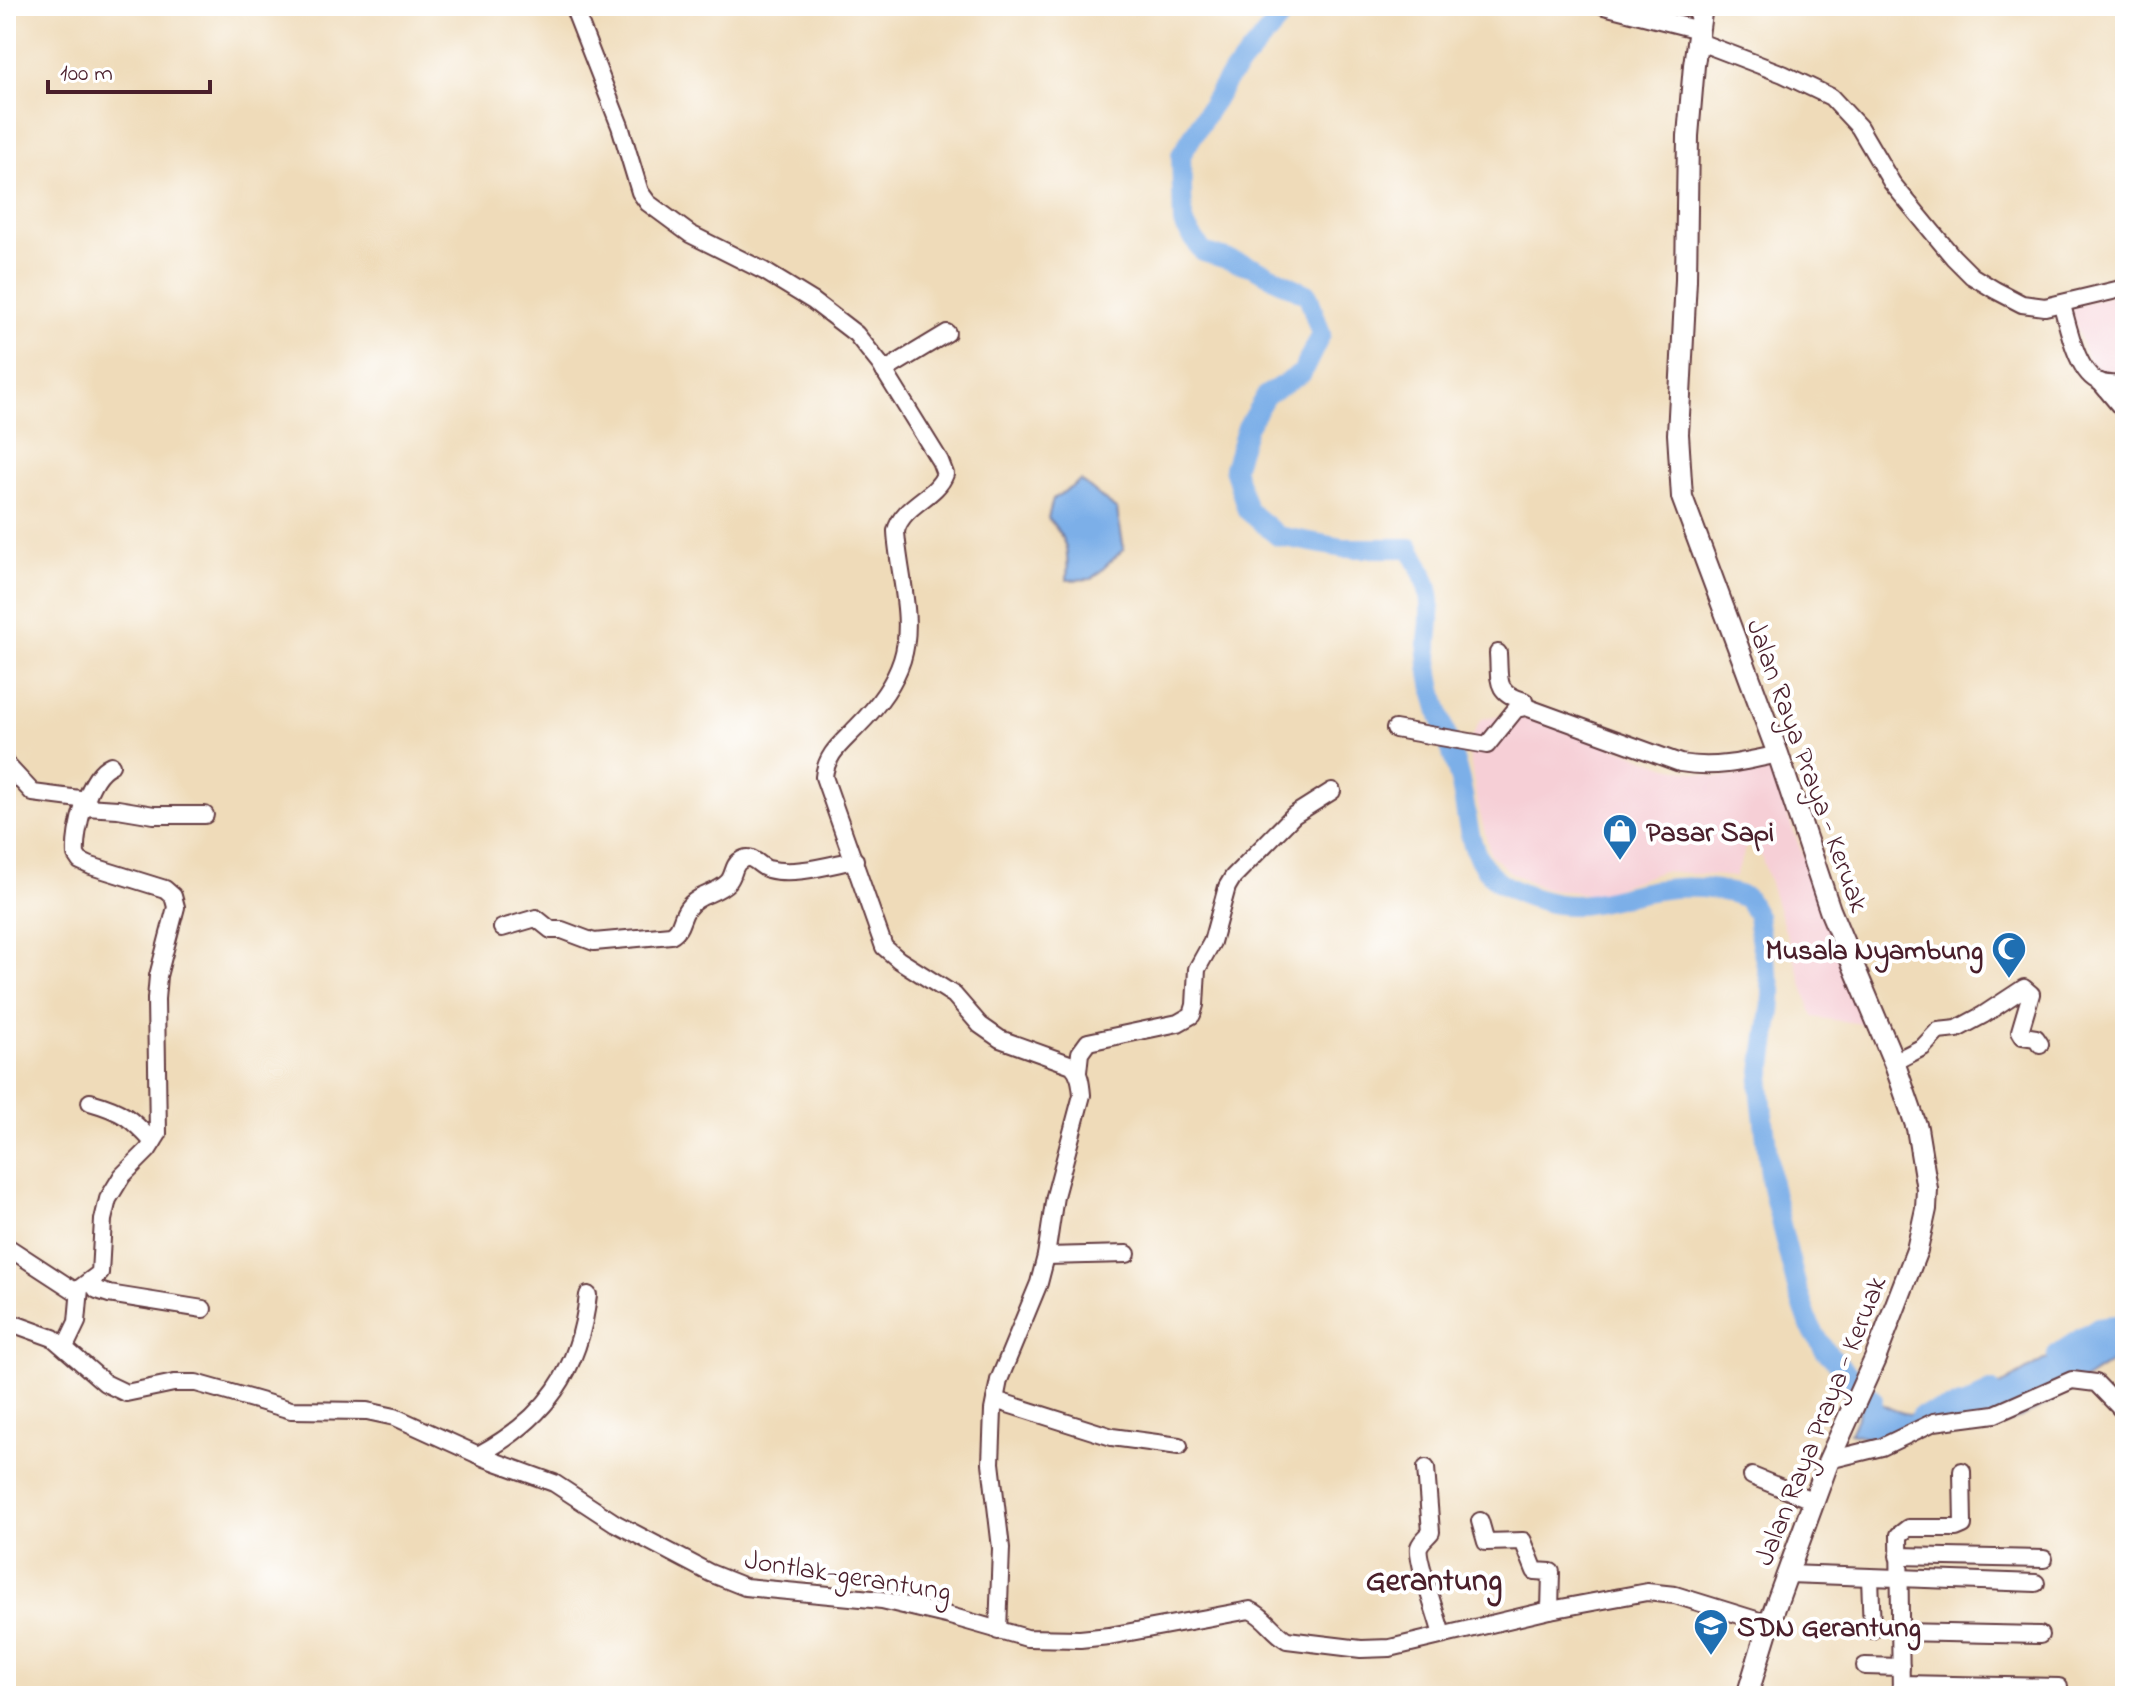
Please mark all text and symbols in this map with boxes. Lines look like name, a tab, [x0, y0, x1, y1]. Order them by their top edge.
scale bar	[48, 44, 210, 94]
text: 100 m	[60, 57, 113, 92]
street label: Jalan Raya Praya - Keruak	[1734, 614, 1878, 919]
shop icon: Pasar Sapi	[1601, 812, 1639, 862]
place label: Pasar Sapi	[1646, 814, 1774, 855]
mosque icon: Musala Nyambung	[1990, 930, 2028, 980]
place label: Musala Nyambung	[1765, 932, 1983, 974]
street label: Jalan Raya Praya - Keruak	[1745, 1270, 1899, 1572]
street label: Jontlak-gerantung	[741, 1541, 954, 1614]
district label: Gerantung	[1366, 1559, 1502, 1607]
school or university icon: SDN Gerantung	[1692, 1607, 1730, 1657]
place label: SDN Gerantung	[1737, 1609, 1921, 1651]

